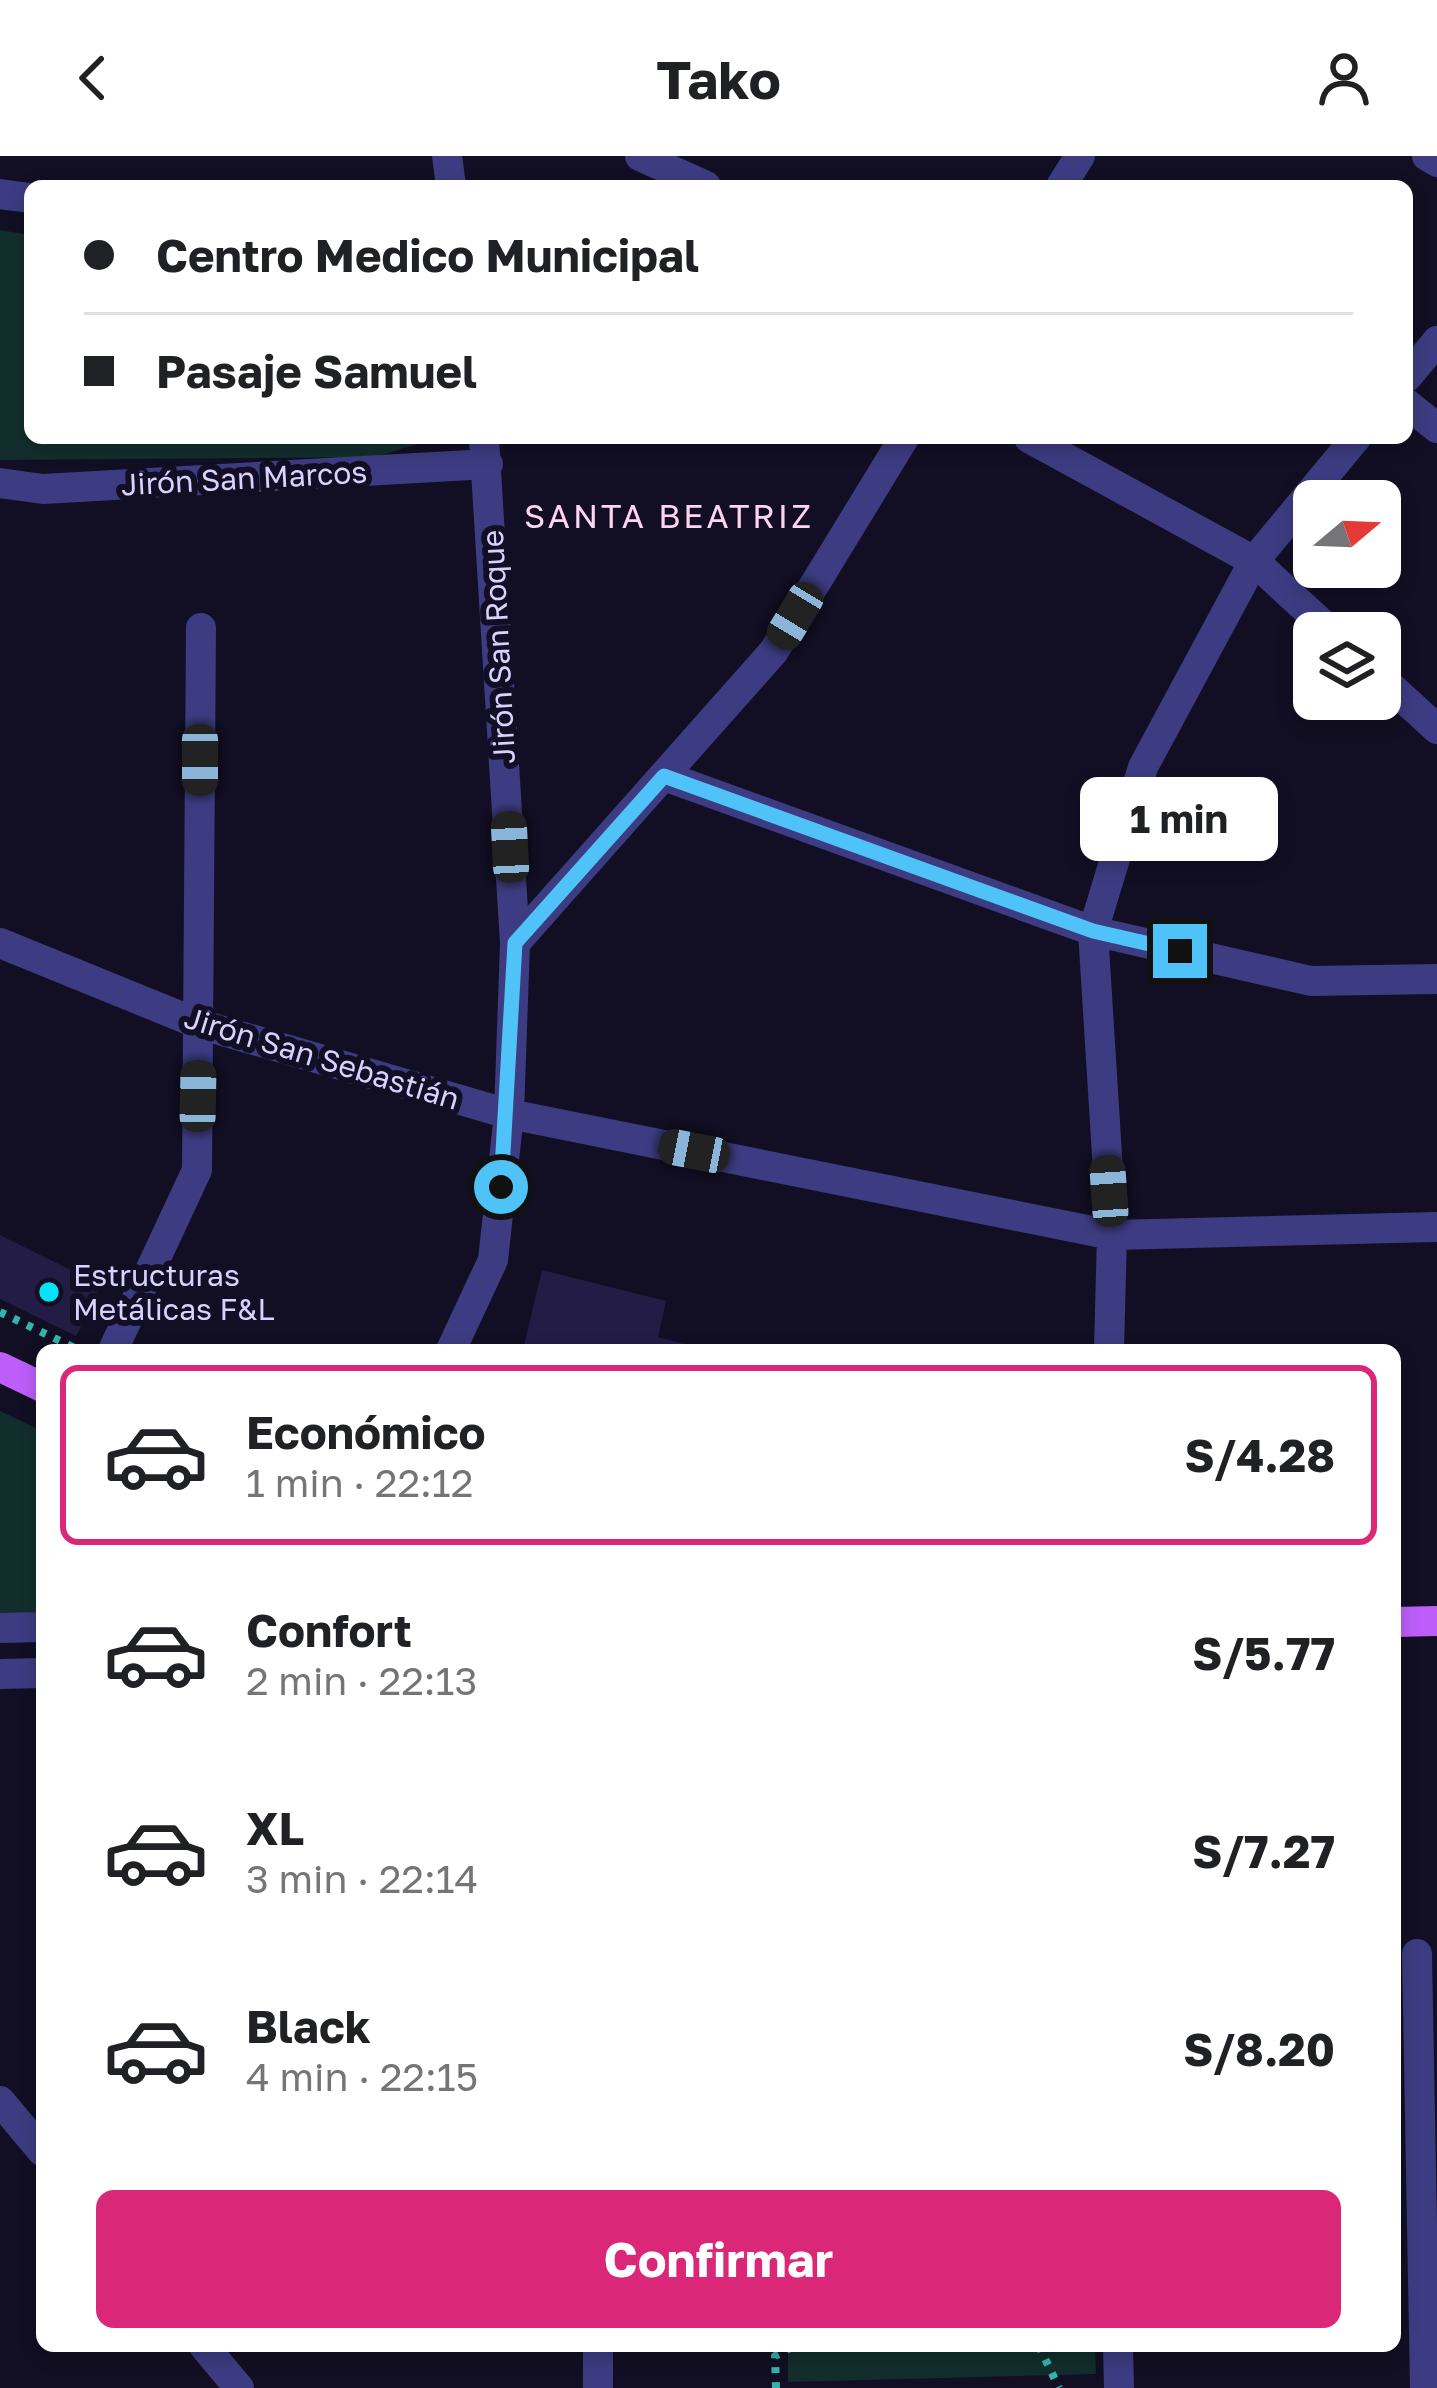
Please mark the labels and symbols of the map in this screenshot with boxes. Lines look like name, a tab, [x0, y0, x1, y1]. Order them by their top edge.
street label: Jirón San Marcos	[120, 454, 368, 502]
north arrow	[1293, 480, 1401, 588]
district label: SANTA BEATRIZ	[524, 496, 814, 535]
street label: Jirón San Roque	[474, 529, 522, 765]
car	[761, 576, 829, 656]
car	[182, 724, 218, 796]
callout: 1 min	[1081, 777, 1279, 861]
car	[490, 810, 530, 884]
route end	[1153, 924, 1207, 978]
street label: Jirón San Sebastián	[180, 999, 464, 1117]
car	[179, 1060, 217, 1132]
car	[655, 1126, 733, 1176]
car	[1089, 1154, 1129, 1228]
route start	[474, 1160, 528, 1214]
place label: Estructuras Metálicas F&L	[73, 1257, 275, 1327]
marker: Estructuras Metálicas F&L	[36, 1279, 62, 1305]

